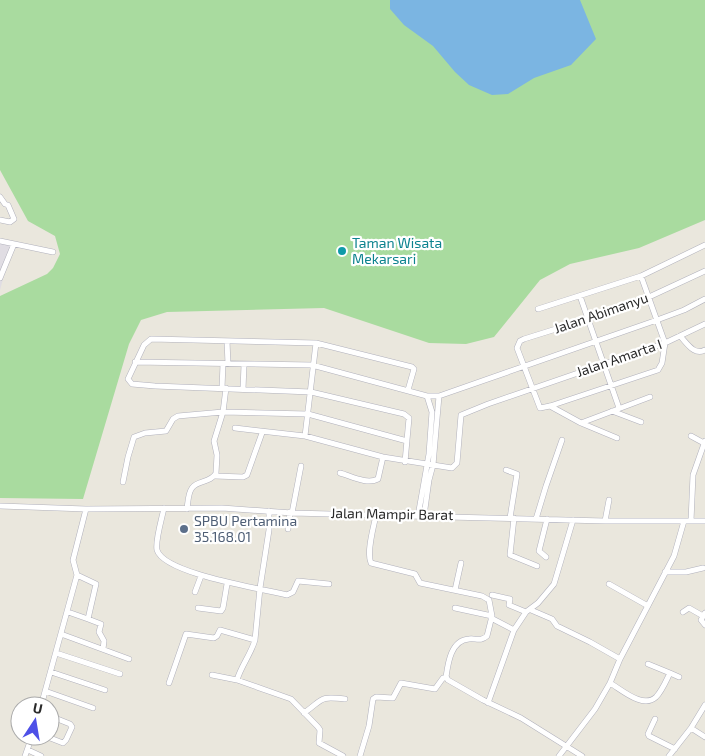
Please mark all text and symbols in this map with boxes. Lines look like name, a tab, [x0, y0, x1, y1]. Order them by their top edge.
place label: Taman Wisata Mekarsari	[352, 234, 442, 267]
marker: Taman Wisata Mekarsari	[336, 245, 348, 257]
street label: Jalan Abimanyu	[551, 288, 650, 337]
street label: Jalan Amarta I	[574, 335, 664, 380]
street label: Jalan Mampir Barat	[330, 504, 454, 523]
place label: SPBU Pertamina 35.168.01	[194, 512, 297, 545]
marker: SPBU Pertamina 35.168.01	[178, 523, 190, 535]
north arrow	[10, 696, 60, 746]
text: U	[31, 698, 44, 717]

